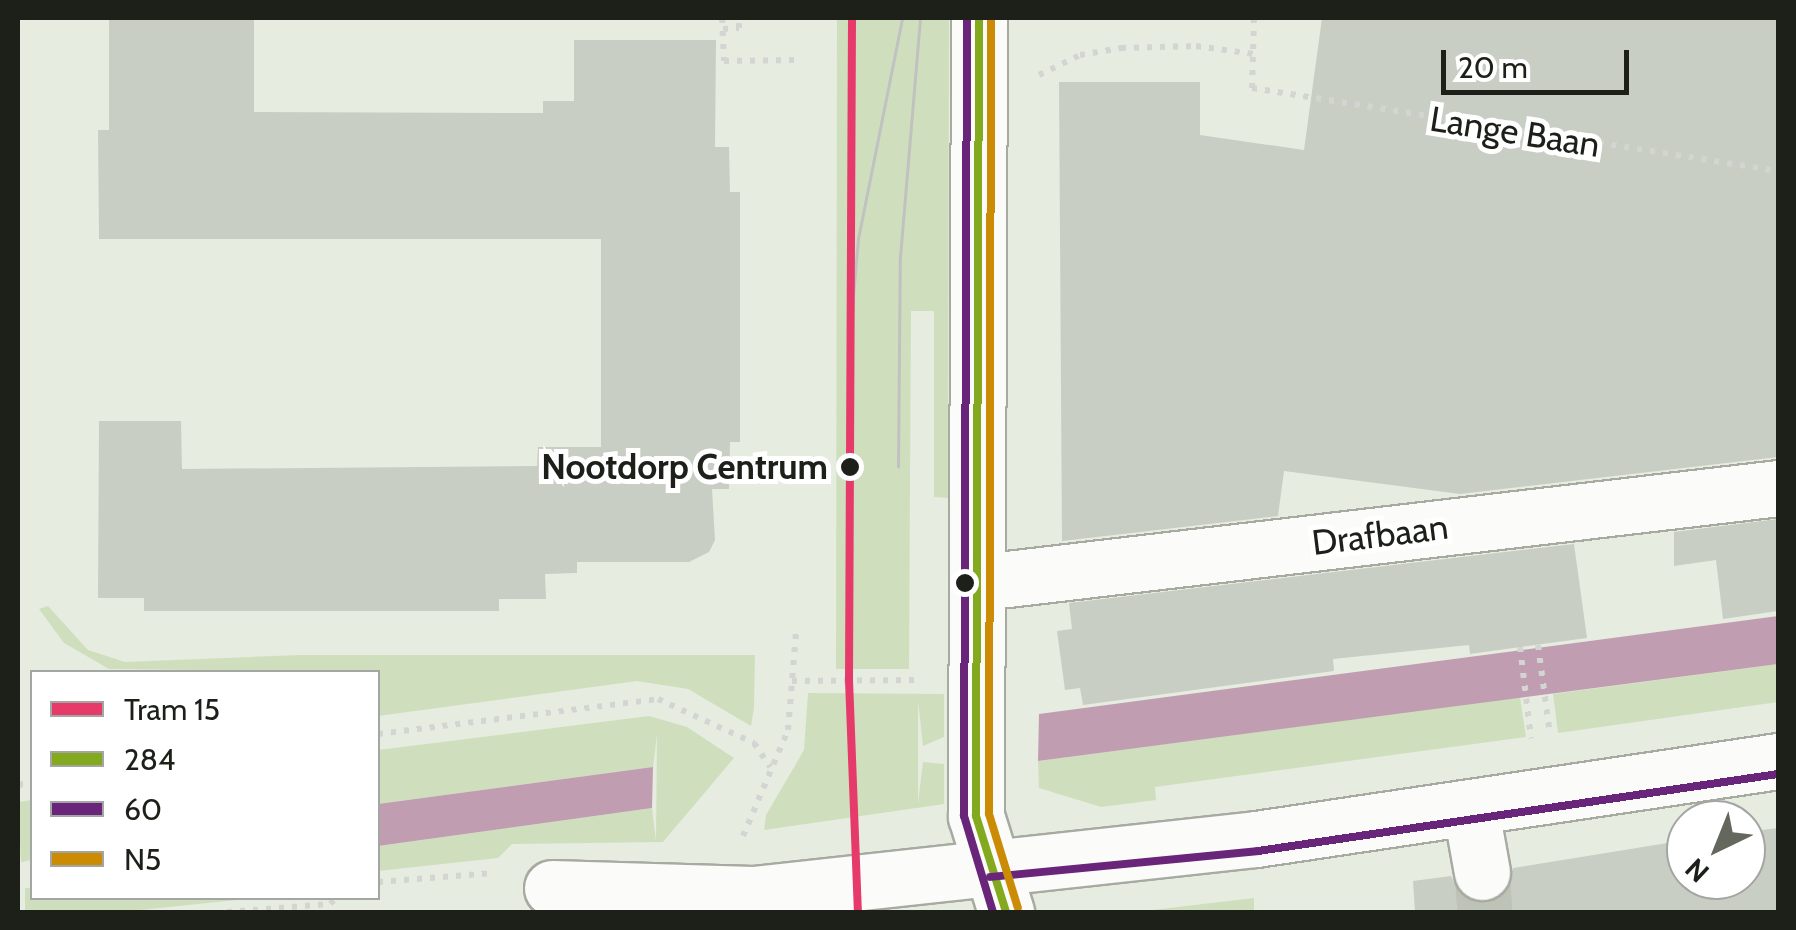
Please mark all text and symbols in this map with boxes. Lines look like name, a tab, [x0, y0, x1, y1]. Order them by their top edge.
scale bar	[1446, 30, 1634, 92]
text: 20 m	[1458, 49, 1528, 86]
street label: Lange Baan	[1427, 98, 1603, 166]
place label: Nootdorp Centrum	[541, 446, 828, 488]
marker: Nootdorp Centrum	[837, 454, 863, 480]
street label: Drafbaan	[1310, 506, 1450, 564]
unlabelled marker	[955, 573, 975, 593]
legend	[30, 670, 380, 900]
text: Tram 15	[124, 691, 220, 728]
text: 284	[124, 741, 175, 778]
text: 60	[124, 791, 162, 828]
north arrow	[1666, 800, 1766, 900]
text: N5	[124, 841, 161, 878]
text: N	[1678, 851, 1716, 890]

